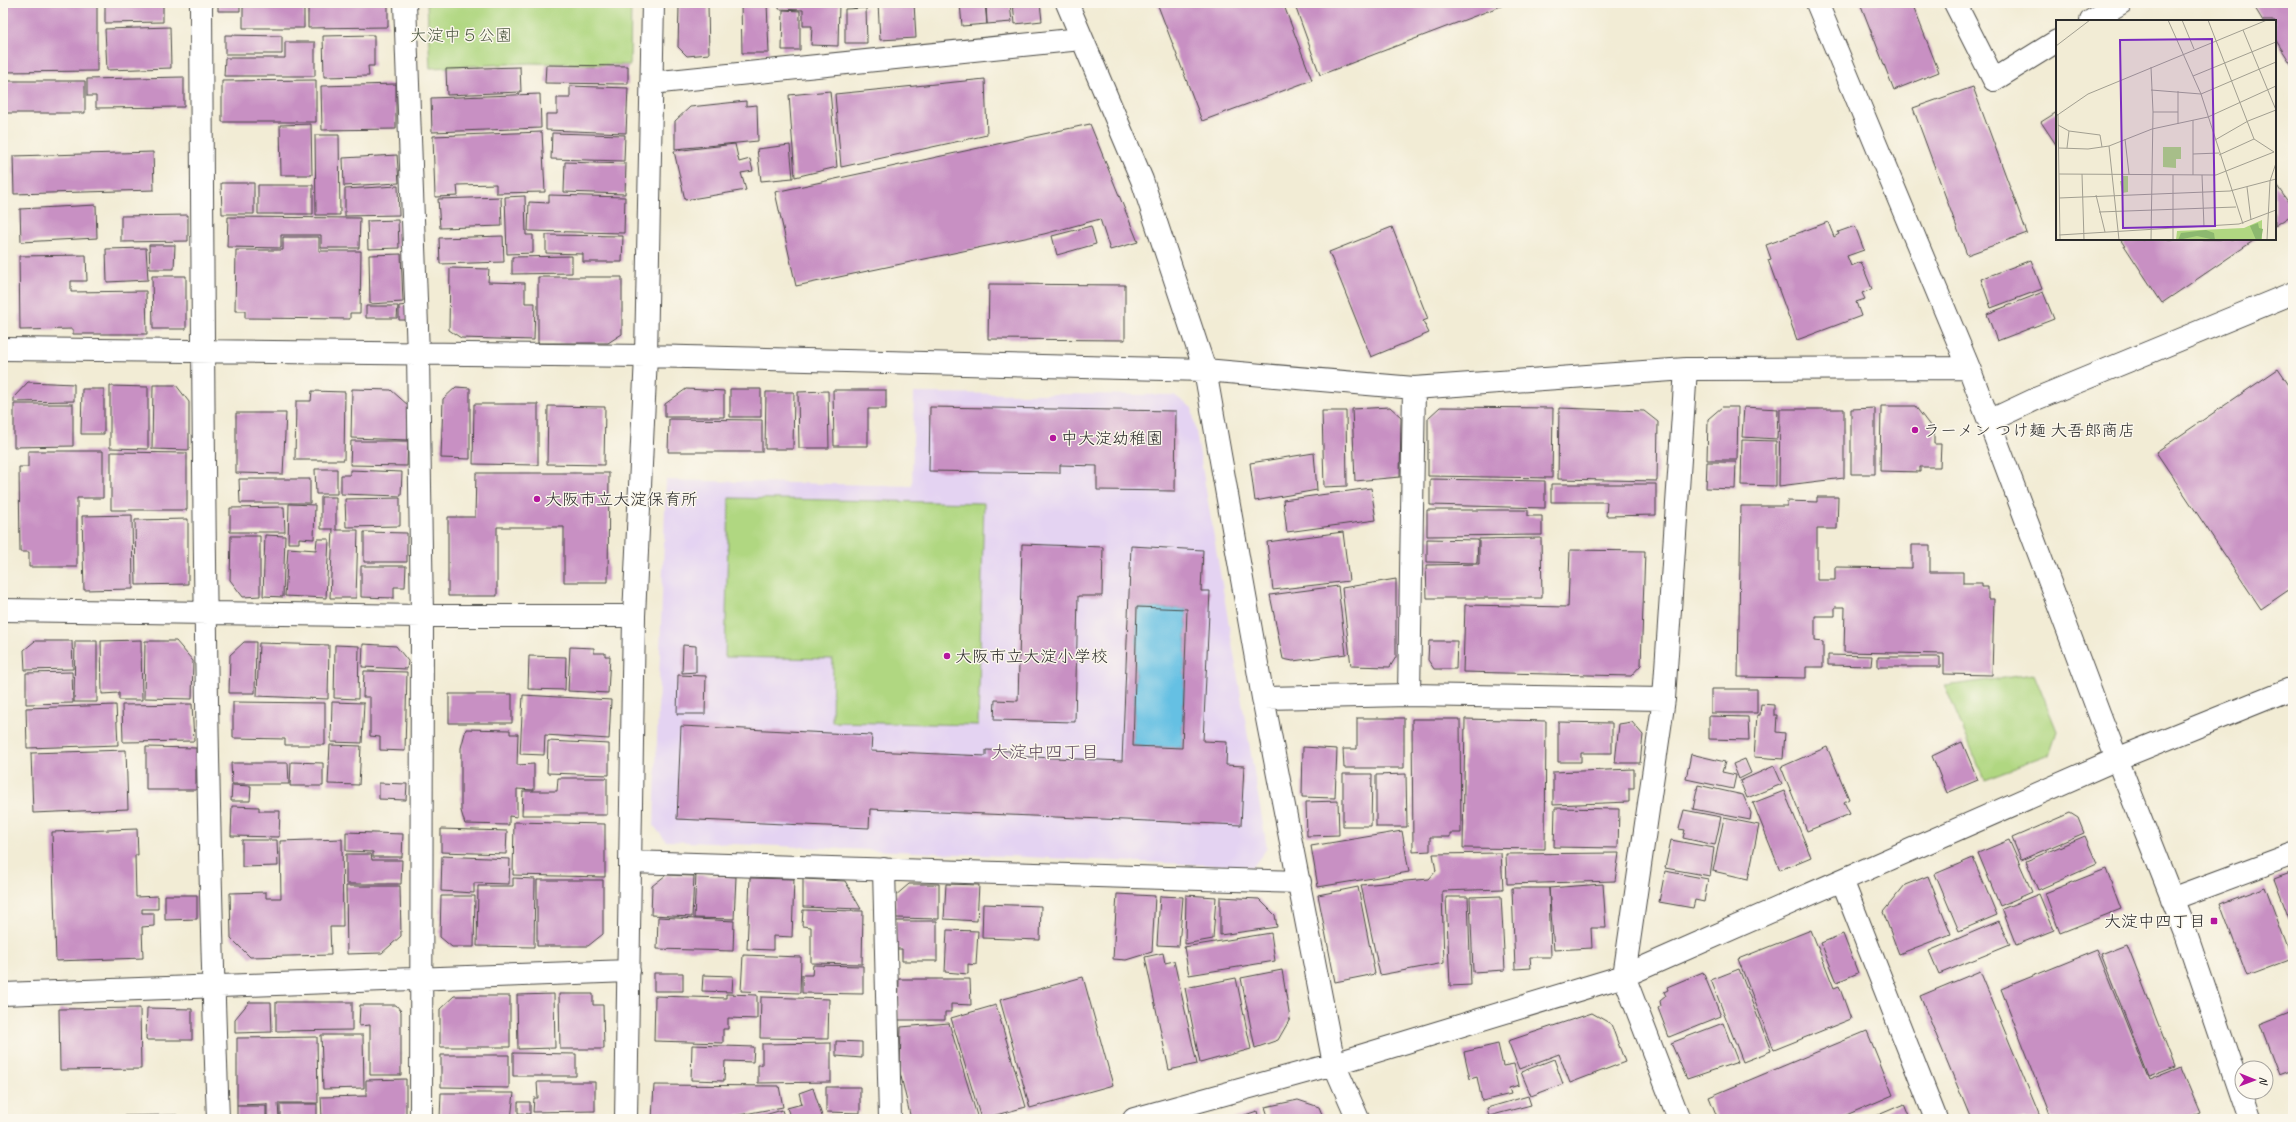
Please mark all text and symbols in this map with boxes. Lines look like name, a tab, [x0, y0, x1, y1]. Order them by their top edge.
inset map	[2056, 20, 2276, 240]
park label: 大淀中５公園	[410, 25, 512, 46]
place label: ラーメン つけ麺 大吾郎商店	[1923, 420, 2135, 441]
marker: ラーメン つけ麺 大吾郎商店	[1910, 425, 1920, 435]
place label: 中大淀幼稚園	[1061, 428, 1163, 449]
marker: 中大淀幼稚園	[1048, 433, 1058, 443]
place label: 大阪市立大淀保育所	[545, 489, 698, 510]
marker: 大阪市立大淀保育所	[532, 494, 542, 504]
place label: 大阪市立大淀小学校	[955, 646, 1108, 667]
marker: 大阪市立大淀小学校	[942, 651, 952, 661]
district label: 大淀中四丁目	[991, 741, 1099, 763]
place label: 大淀中四丁目	[2104, 911, 2206, 932]
marker: 大淀中四丁目	[2209, 916, 2219, 926]
north arrow	[2234, 1060, 2274, 1100]
text: N	[2257, 1077, 2271, 1086]

